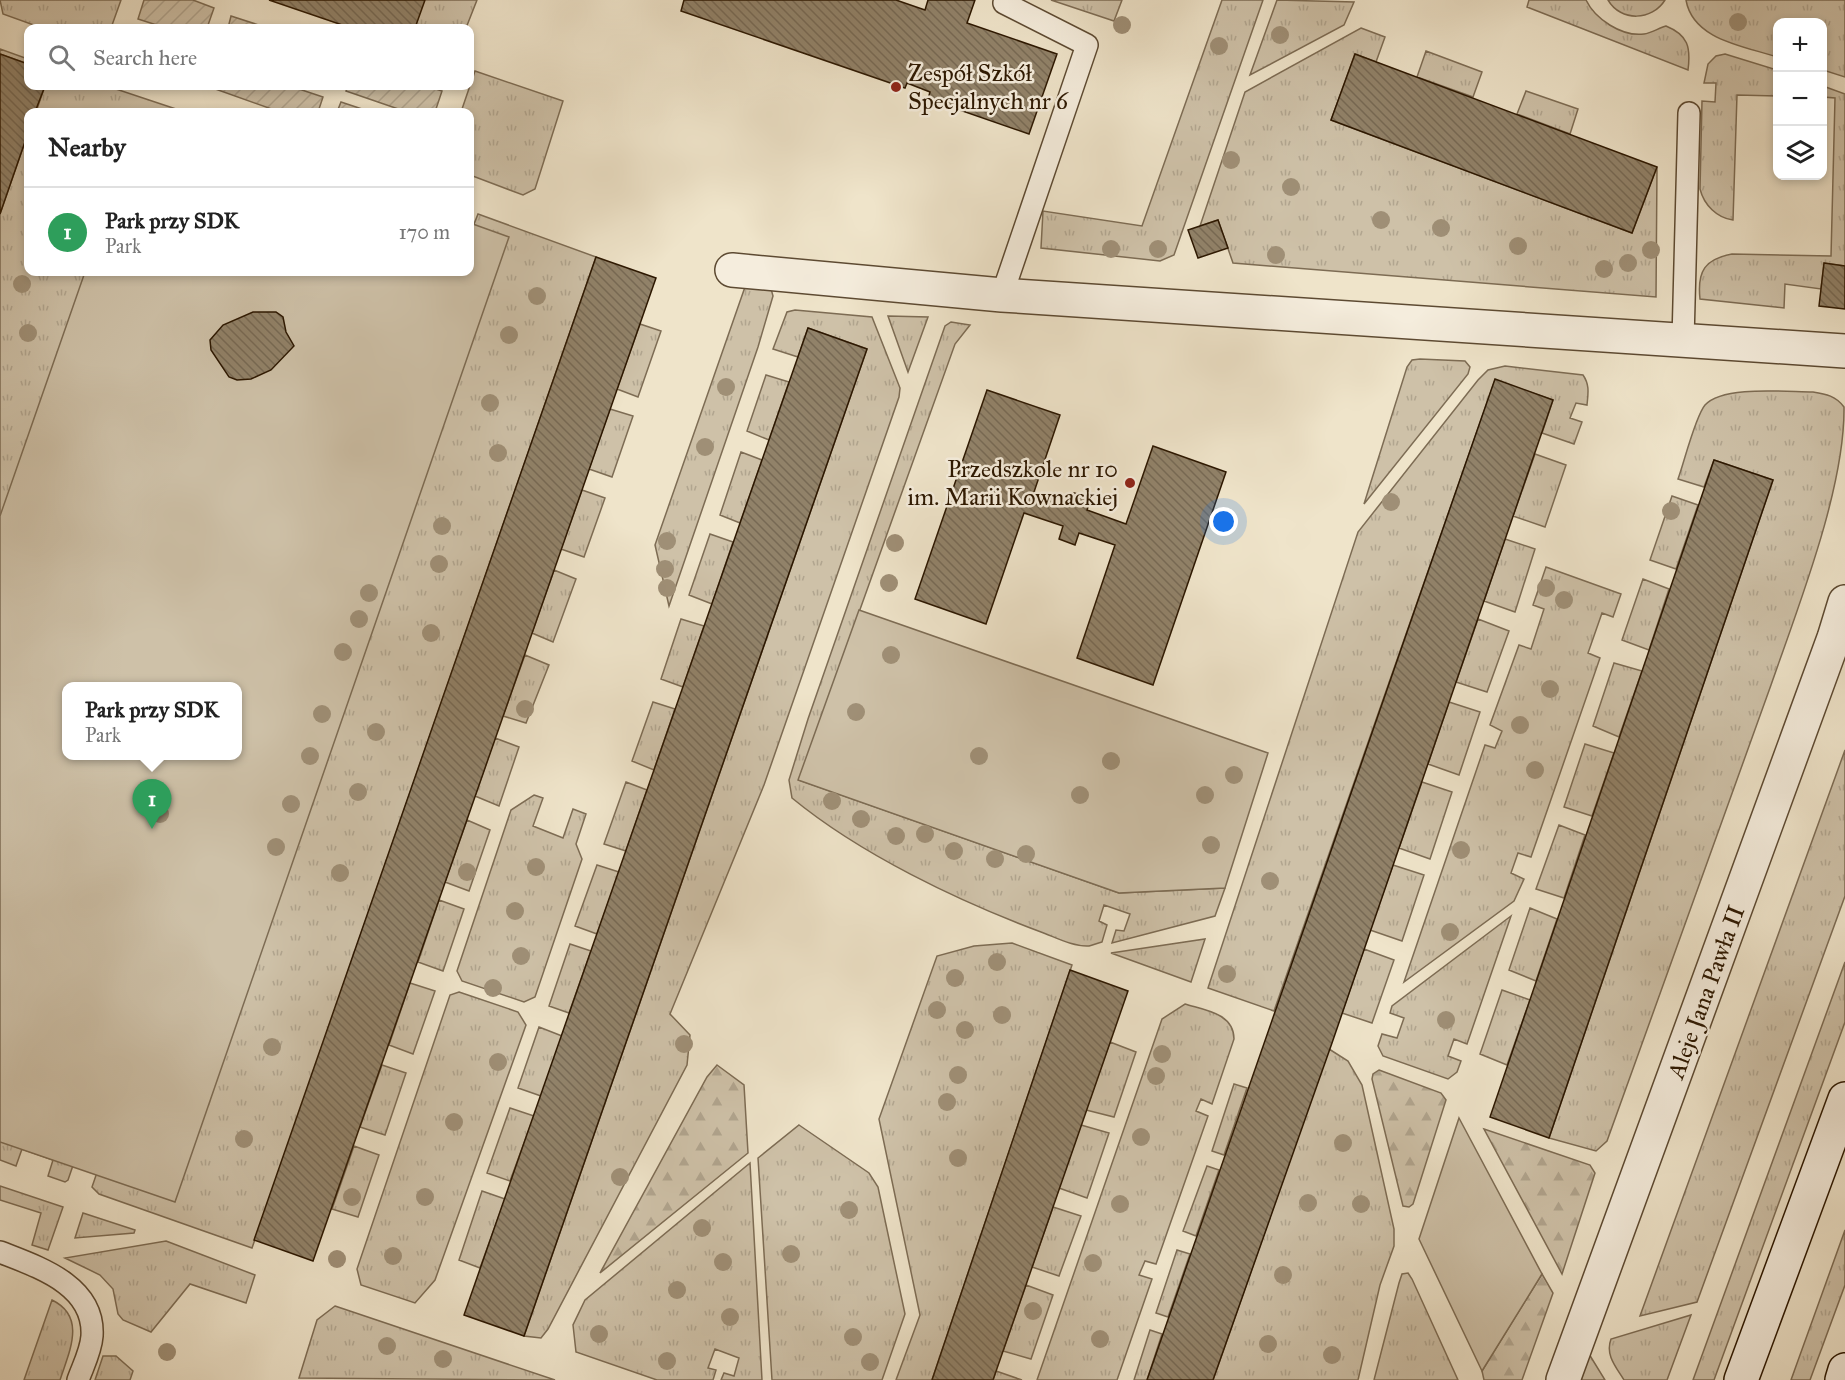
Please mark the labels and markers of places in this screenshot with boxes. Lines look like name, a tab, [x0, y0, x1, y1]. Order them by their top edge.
place label: Zespół Szkół Specjalnych nr 6	[908, 58, 1069, 116]
marker: Zespół Szkół Specjalnych nr 6	[889, 80, 903, 94]
place label: Przedszkole nr 10 im. Marii Kownackiej	[908, 454, 1118, 512]
marker: Przedszkole nr 10 im. Marii Kownackiej	[1123, 476, 1137, 490]
pin: 1	[132, 780, 172, 829]

